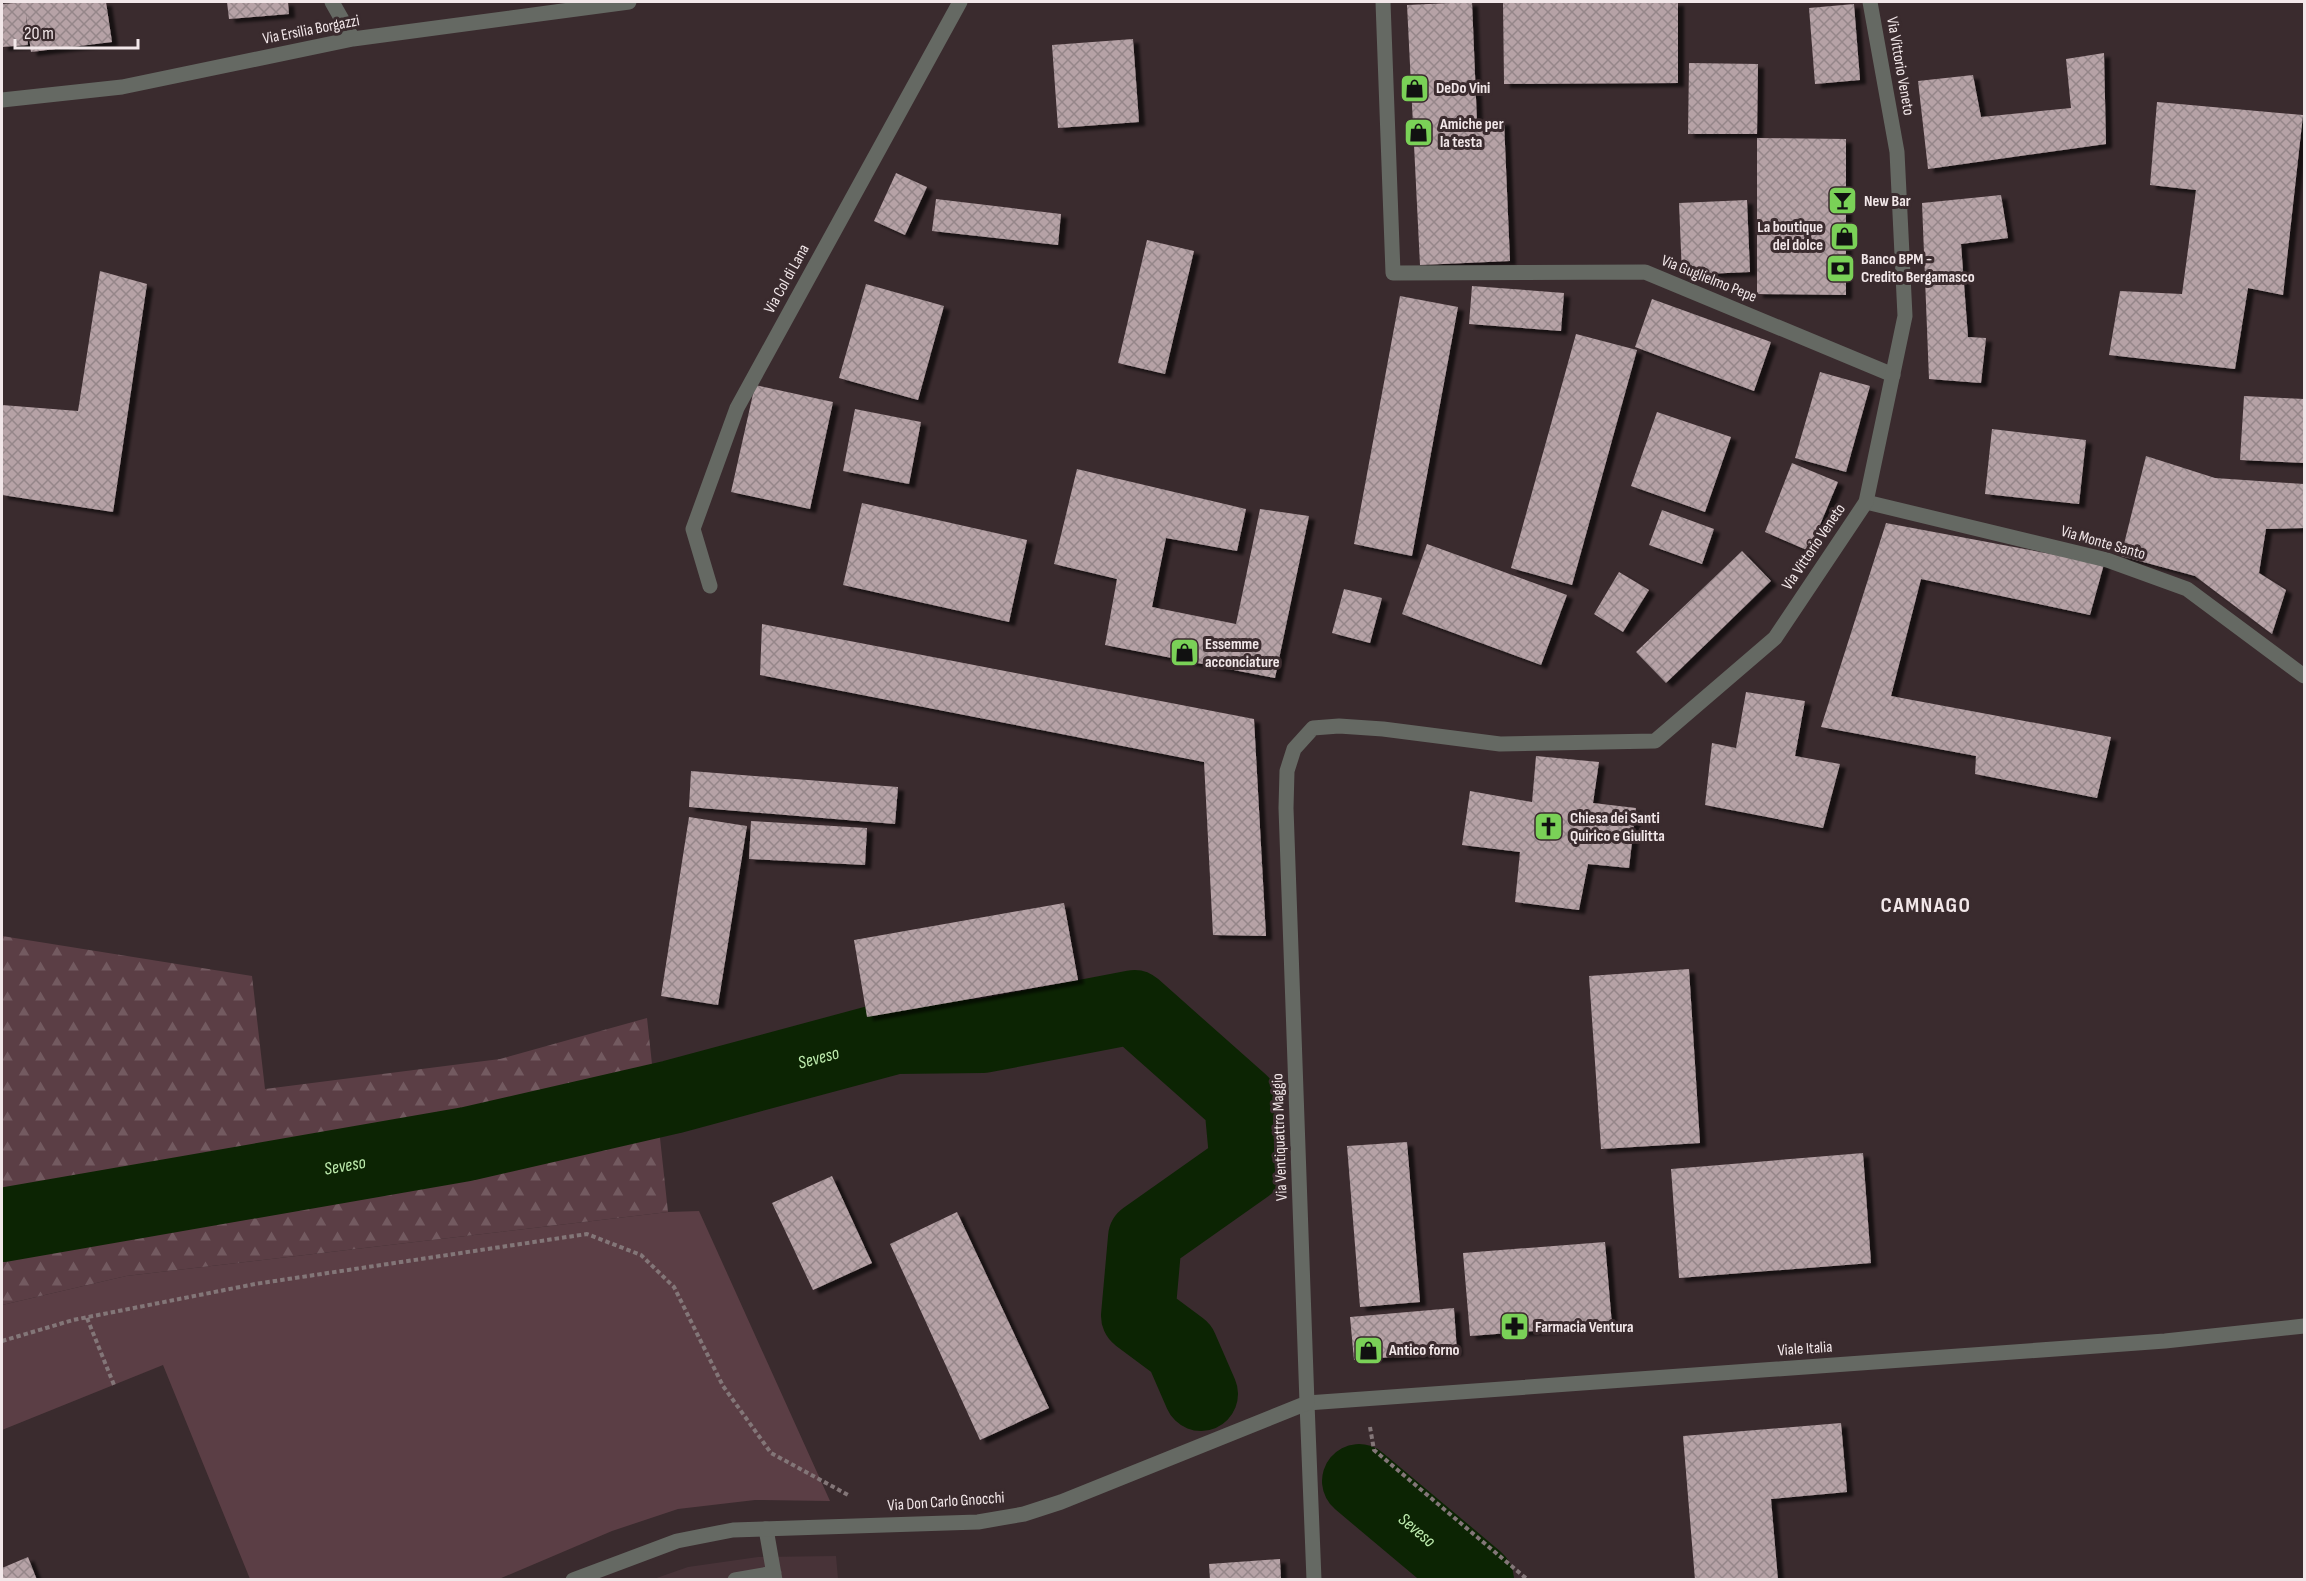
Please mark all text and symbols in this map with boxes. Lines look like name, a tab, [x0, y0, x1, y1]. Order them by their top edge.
street label: Via Ersilia Borgazzi	[261, 11, 361, 49]
scale bar	[15, 12, 138, 50]
street label: Via Vittorio Veneto	[1882, 15, 1918, 117]
text: 20 m	[24, 23, 54, 44]
shop icon: DeDo Vini	[1399, 72, 1431, 104]
place label: DeDo Vini	[1436, 79, 1490, 98]
place label: Amiche per la testa	[1439, 115, 1504, 152]
shop icon: Amiche per la testa	[1403, 117, 1435, 149]
bar icon: New Bar	[1827, 185, 1859, 217]
place label: New Bar	[1864, 192, 1911, 211]
place label: La boutique del dolce	[1757, 218, 1823, 255]
shop icon: La boutique del dolce	[1828, 220, 1860, 252]
street label: Via Col di Lana	[760, 241, 814, 317]
place label: Banco BPM - Credito Bergamasco	[1861, 250, 1975, 287]
street label: Via Guglielmo Pepe	[1658, 251, 1760, 307]
bank icon: Banco BPM - Credito Bergamasco	[1824, 252, 1856, 284]
street label: Via Vittorio Veneto	[1778, 500, 1850, 594]
street label: Via Monte Santo	[2059, 522, 2147, 564]
place label: Essemme acconciature	[1205, 635, 1280, 672]
shop icon: Essemme acconciature	[1168, 637, 1200, 669]
place label: Chiesa dei Santi Quirico e Giulitta	[1570, 809, 1665, 846]
church icon: Chiesa dei Santi Quirico e Giulitta	[1533, 811, 1565, 843]
district label: CAMNAGO	[1880, 892, 1972, 919]
water label: Seveso	[796, 1042, 842, 1073]
street label: Via Ventiquattro Maggio	[1268, 1073, 1292, 1201]
water label: Seveso	[322, 1151, 368, 1179]
pharmacy icon: Farmacia Ventura	[1498, 1311, 1530, 1343]
place label: Farmacia Ventura	[1535, 1318, 1634, 1337]
shop icon: Antico forno	[1352, 1334, 1384, 1366]
street label: Viale Italia	[1777, 1338, 1833, 1360]
place label: Antico forno	[1388, 1341, 1460, 1360]
street label: Via Don Carlo Gnocchi	[887, 1488, 1005, 1516]
water label: Seveso	[1394, 1508, 1440, 1552]

